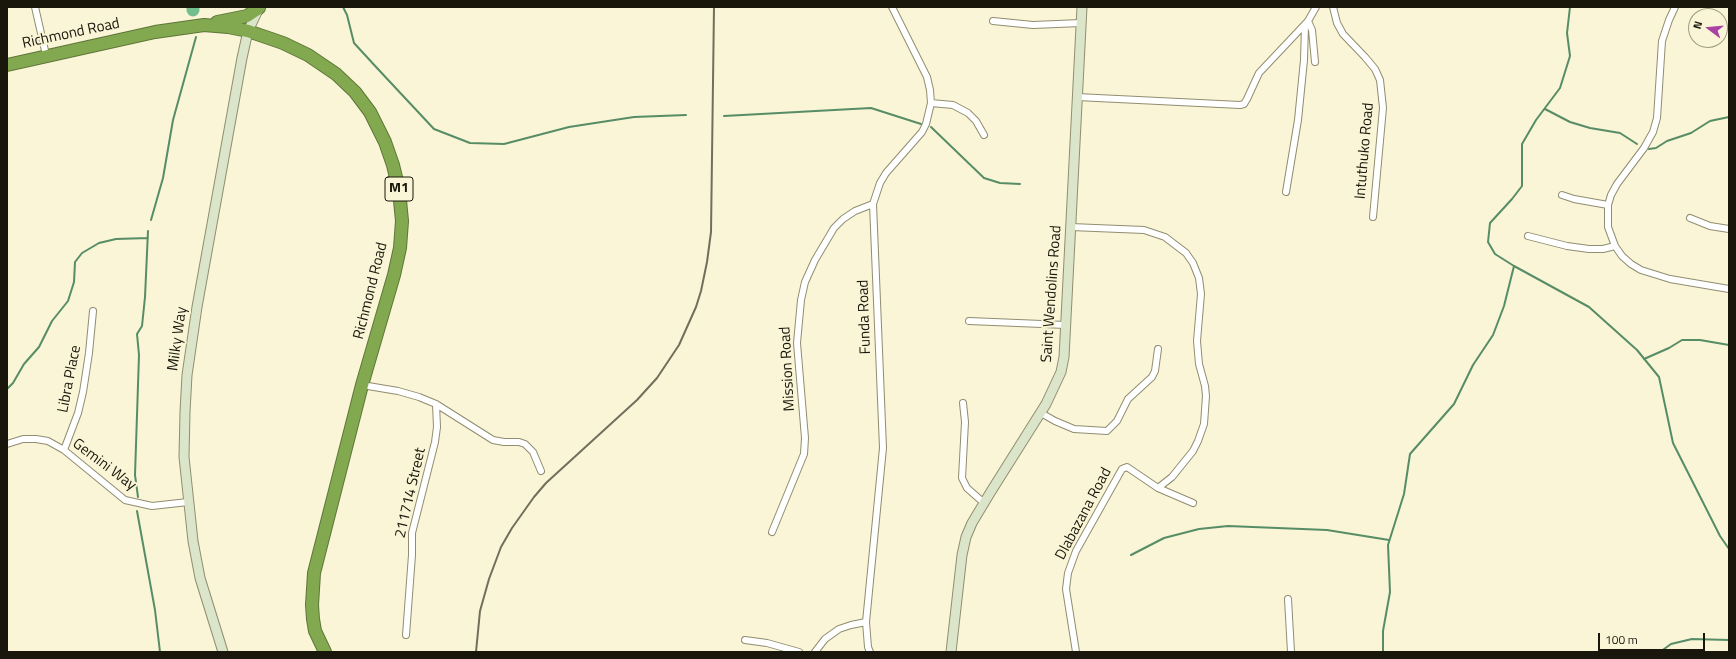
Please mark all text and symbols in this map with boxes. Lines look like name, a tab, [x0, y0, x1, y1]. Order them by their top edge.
north arrow	[1688, 8, 1728, 48]
street label: Richmond Road	[21, 15, 121, 53]
text: N	[1689, 19, 1706, 31]
street label: Intuthuko Road	[1352, 102, 1378, 200]
road number: M1	[385, 177, 413, 201]
street label: Saint Wendolins Road	[1038, 225, 1066, 363]
street label: Richmond Road	[350, 241, 392, 341]
street label: Funda Road	[855, 279, 875, 355]
street label: Milky Way	[165, 306, 191, 372]
street label: Mission Road	[777, 326, 799, 412]
street label: Libra Place	[55, 344, 85, 414]
street label: Gemini Way	[69, 435, 139, 495]
street label: 211714 Street	[392, 446, 430, 540]
street label: Dlabazana Road	[1052, 465, 1116, 563]
scale bar	[1600, 625, 1707, 651]
text: 100 m	[1605, 630, 1638, 649]

